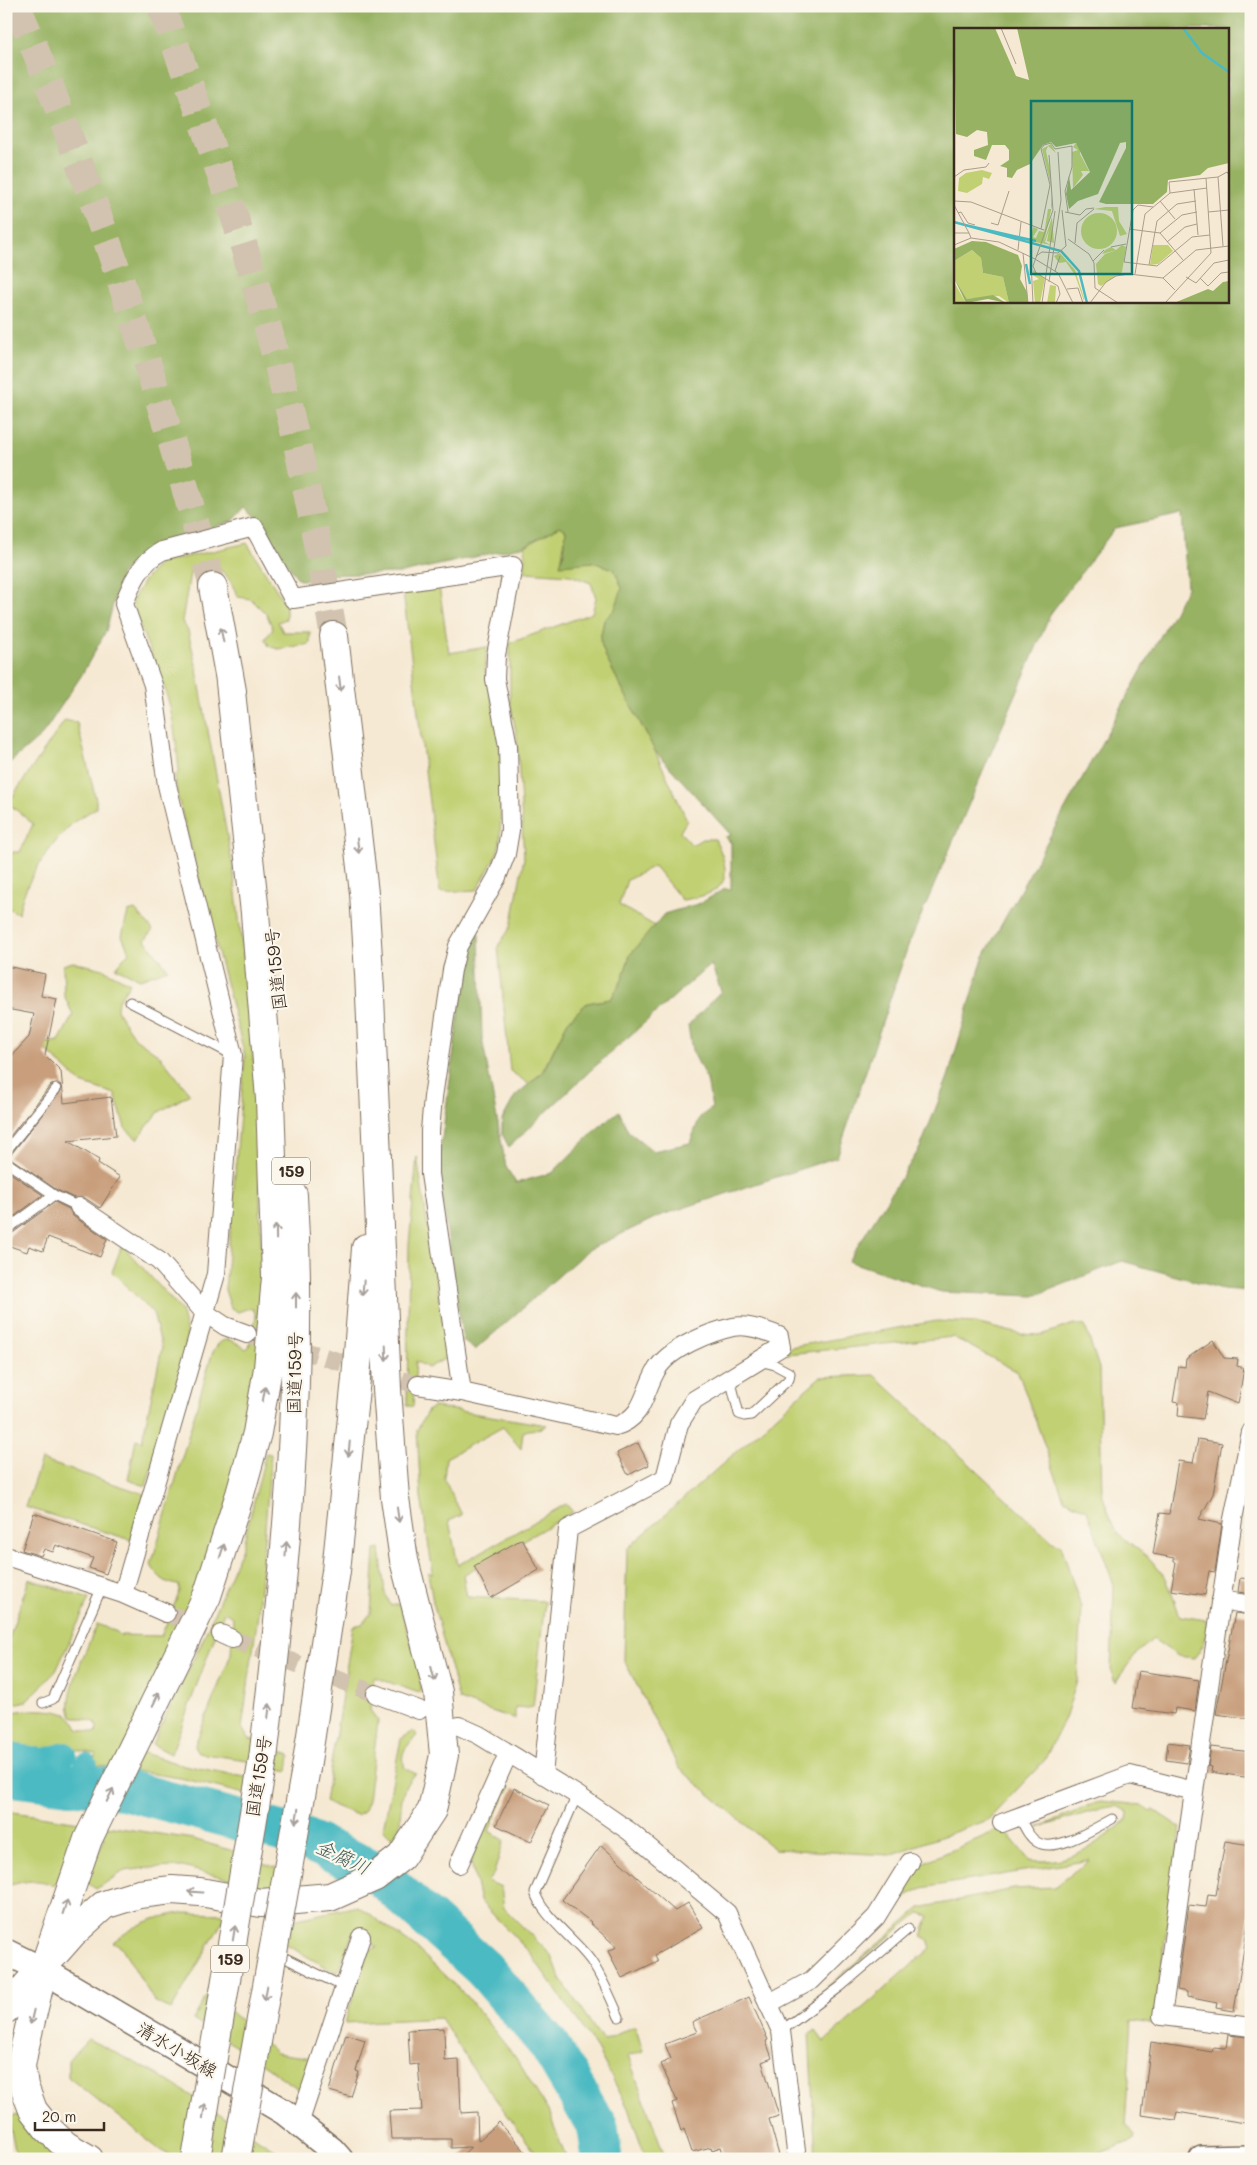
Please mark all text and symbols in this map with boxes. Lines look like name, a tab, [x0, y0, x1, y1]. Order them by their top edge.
inset map	[954, 28, 1230, 302]
one-way arrow	[216, 627, 226, 643]
one-way arrow	[335, 676, 345, 692]
one-way arrow	[353, 837, 363, 853]
street label: 国道159号	[259, 926, 291, 1012]
road number: 159	[272, 1158, 310, 1184]
one-way arrow	[271, 1225, 280, 1241]
one-way arrow	[359, 1279, 368, 1295]
one-way arrow	[291, 1292, 301, 1308]
street label: 国道159号	[281, 1331, 307, 1415]
one-way arrow	[381, 1345, 390, 1361]
one-way arrow	[259, 1387, 269, 1403]
one-way arrow	[344, 1441, 354, 1457]
one-way arrow	[393, 1507, 403, 1523]
one-way arrow	[281, 1541, 291, 1557]
one-way arrow	[217, 1543, 227, 1559]
one-way arrow	[429, 1665, 438, 1681]
one-way arrow	[152, 1692, 161, 1707]
one-way arrow	[264, 1703, 274, 1719]
street label: 国道159号	[240, 1733, 276, 1819]
one-way arrow	[105, 1788, 115, 1803]
one-way arrow	[292, 1807, 302, 1823]
water label: 金腐川	[312, 1833, 374, 1880]
one-way arrow	[188, 1887, 204, 1896]
one-way arrow	[61, 1900, 70, 1916]
one-way arrow	[229, 1925, 239, 1941]
road number: 159	[211, 1946, 249, 1972]
one-way arrow	[260, 1984, 270, 2000]
one-way arrow	[27, 2009, 36, 2025]
street label: 清水小坂線	[133, 2016, 222, 2083]
scale bar	[35, 2100, 104, 2132]
one-way arrow	[200, 2103, 210, 2119]
text: 20 m	[42, 2106, 76, 2126]

